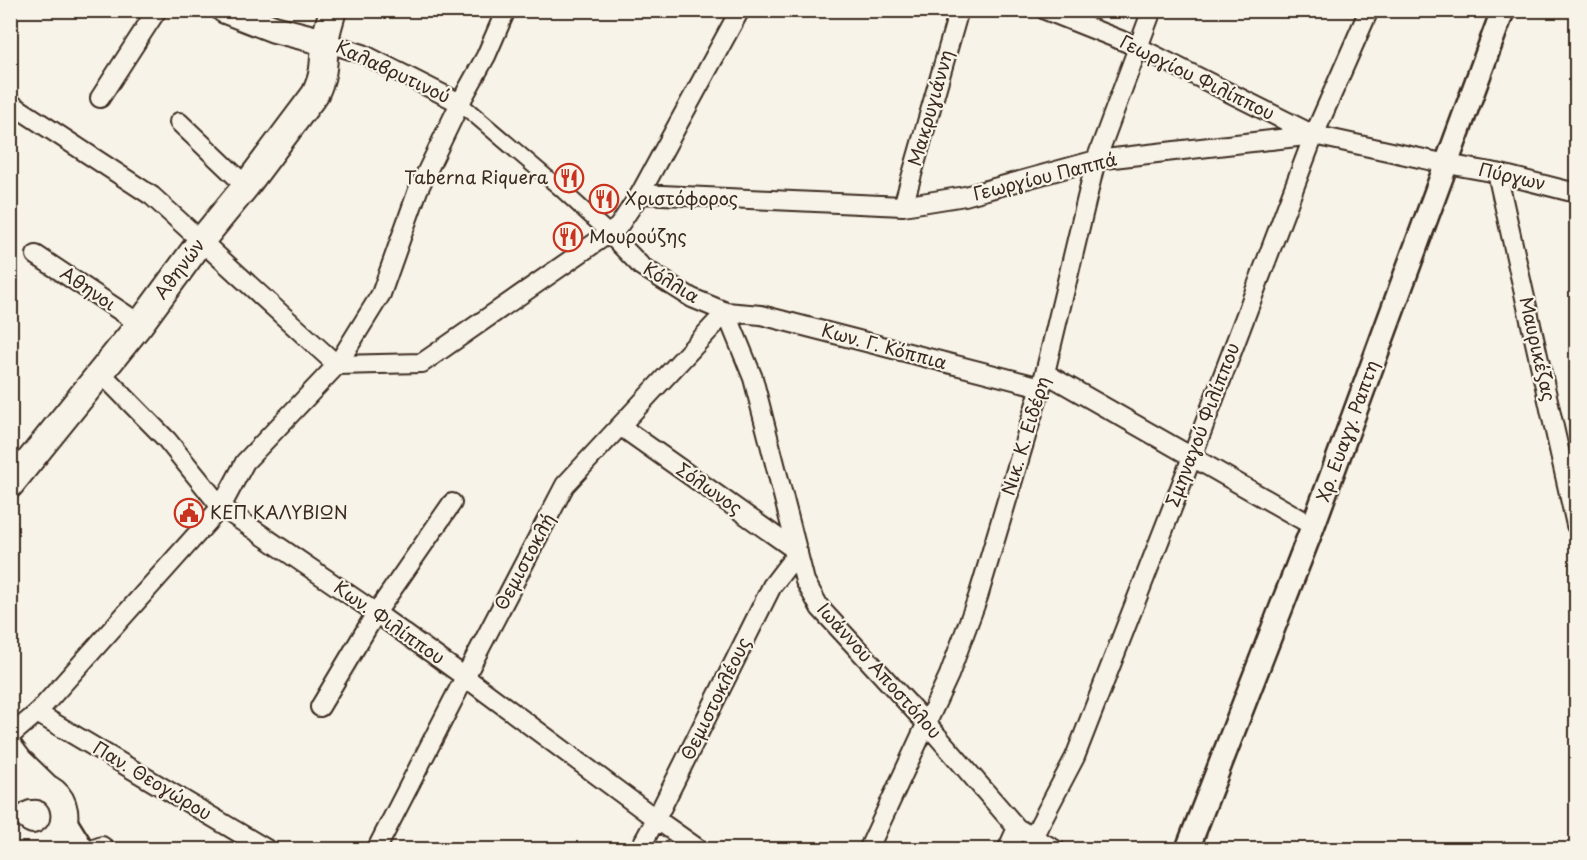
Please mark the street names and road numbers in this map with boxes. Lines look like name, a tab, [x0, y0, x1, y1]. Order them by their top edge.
street label: Γεωργίου Φιλίππου	[1116, 27, 1280, 126]
street label: Καλαβρυτινού	[332, 32, 455, 109]
street label: Μακρυγιάννη	[900, 46, 959, 169]
street label: Γεωργίου Παππά	[970, 145, 1120, 206]
street label: Πύργων	[1476, 155, 1549, 196]
street label: Αθηνών	[147, 232, 211, 304]
street label: Κόλλια	[639, 254, 705, 309]
street label: Αθηνοι	[55, 259, 122, 316]
street label: Μαυρικέζας	[1513, 294, 1564, 404]
street label: Κων. Γ. Κόππια	[819, 316, 950, 375]
street label: Σμηναγού Φιλίππου	[1158, 338, 1245, 511]
street label: Χρ. Ευαγγ. Ραπτη	[1308, 356, 1385, 505]
street label: Νικ. Κ. Ειδέρη	[994, 373, 1055, 498]
street label: Σόλωνος	[671, 455, 748, 520]
street label: Θεμιστοκλή	[487, 508, 561, 615]
street label: Κων. Φιλίππου	[329, 573, 451, 670]
street label: Ιωάννου Αποστόλου	[812, 596, 949, 744]
street label: Θεμιστοκλέους	[673, 632, 756, 764]
street label: Παν. Θεογώρου	[88, 734, 217, 826]

